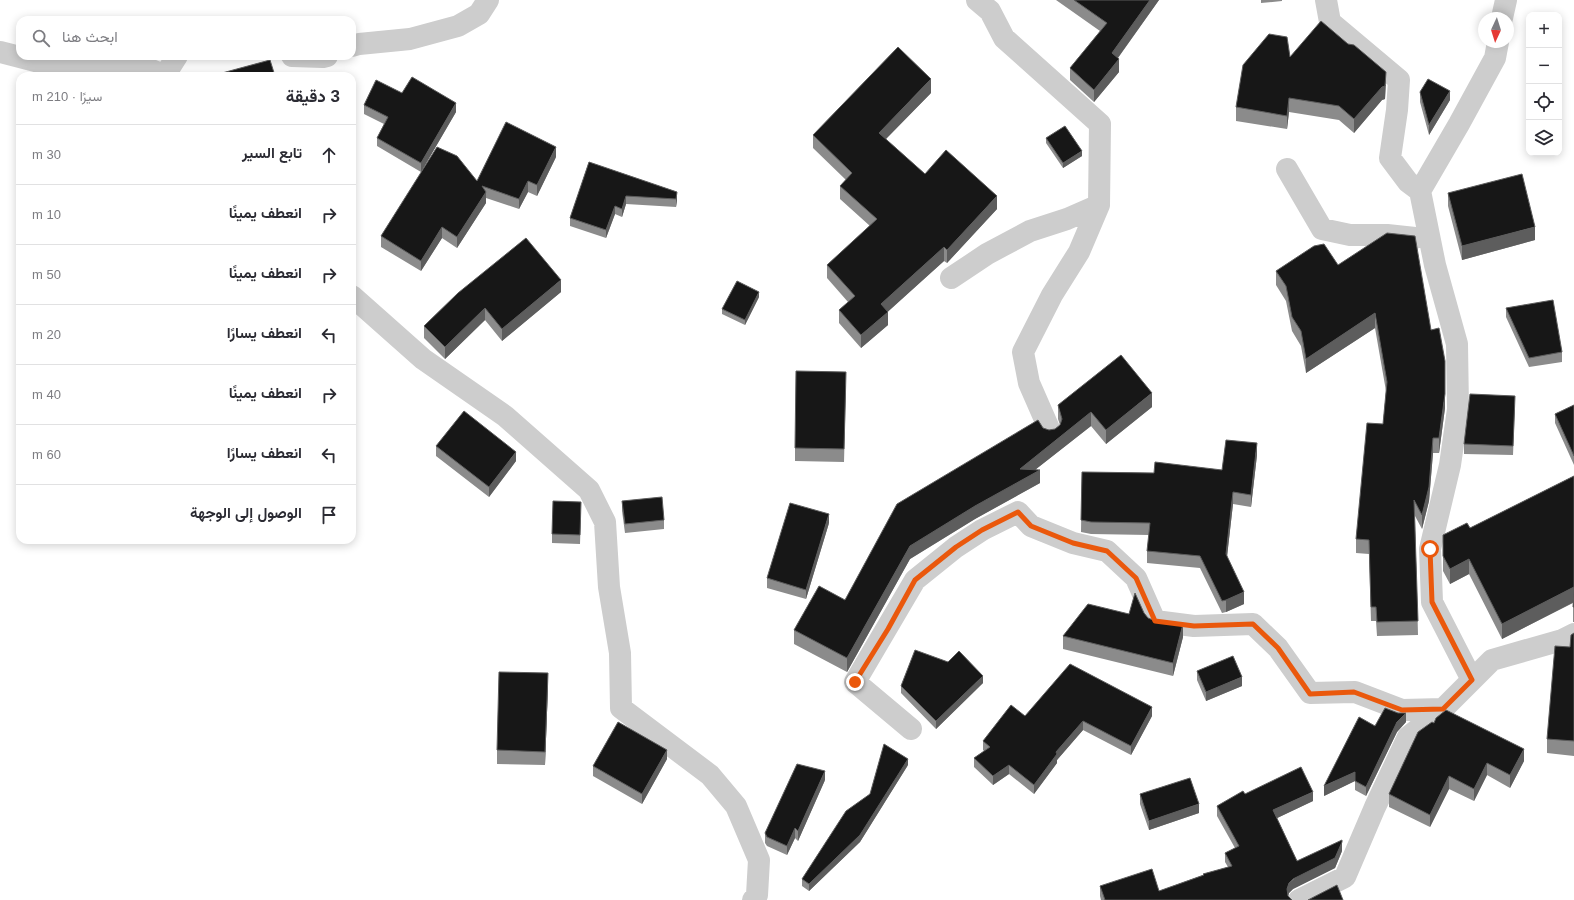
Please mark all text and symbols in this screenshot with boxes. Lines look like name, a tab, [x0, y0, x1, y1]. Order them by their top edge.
north arrow	[1478, 12, 1514, 48]
map controls	[1526, 12, 1562, 156]
button: +	[1526, 12, 1562, 48]
search box	[16, 16, 356, 60]
icon: search	[30, 27, 52, 49]
text: ابحث هنا	[62, 28, 118, 45]
button: −	[1526, 48, 1562, 84]
button: locate	[1526, 84, 1562, 120]
text: 3 دقيقة	[286, 87, 340, 106]
text: سيرًا · 210 m	[32, 89, 102, 104]
button: layers	[1526, 120, 1562, 156]
text: تابع السير	[242, 144, 302, 161]
icon: ahead	[318, 144, 340, 166]
text: 30 m	[32, 147, 61, 162]
text: انعطف يمينًا	[229, 204, 302, 221]
icon: right	[318, 204, 340, 226]
text: 10 m	[32, 207, 61, 222]
text: انعطف يمينًا	[229, 264, 302, 281]
icon: right	[318, 264, 340, 286]
text: 50 m	[32, 267, 61, 282]
text: انعطف يسارًا	[227, 324, 302, 341]
icon: left	[318, 324, 340, 346]
text: 20 m	[32, 327, 61, 342]
text: انعطف يمينًا	[229, 384, 302, 401]
icon: right	[318, 384, 340, 406]
text: 40 m	[32, 387, 61, 402]
text: انعطف يسارًا	[227, 444, 302, 461]
icon: left	[318, 444, 340, 466]
text: 60 m	[32, 447, 61, 462]
text: الوصول إلى الوجهة	[190, 504, 302, 521]
icon: arrive	[318, 504, 340, 526]
route start	[1421, 540, 1439, 558]
route end	[846, 673, 864, 691]

